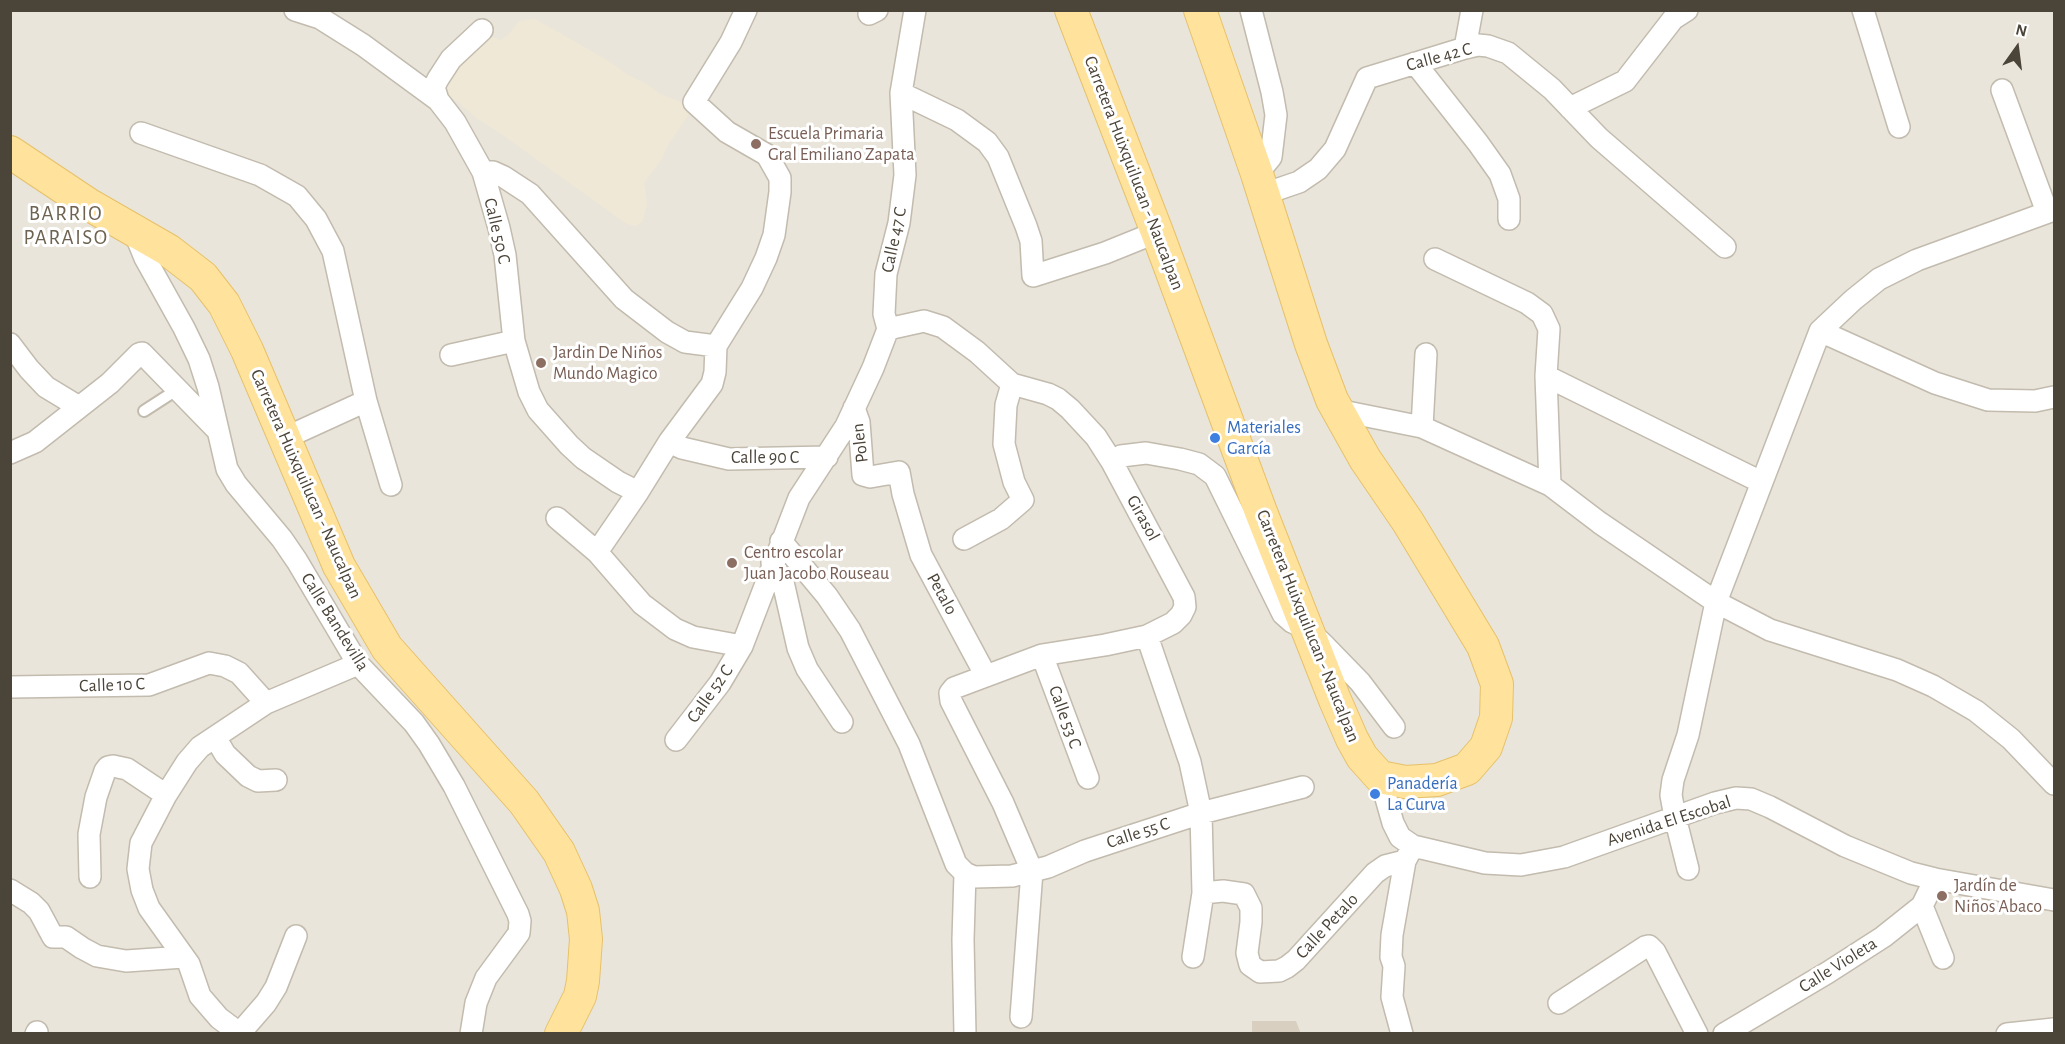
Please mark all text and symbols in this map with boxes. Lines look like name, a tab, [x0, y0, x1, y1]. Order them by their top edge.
north arrow	[1987, 18, 2047, 78]
text: N	[2014, 21, 2029, 40]
street label: Calle 42 C	[1404, 38, 1474, 76]
street label: Carretera Huixquilucan - Naucalpan	[1079, 53, 1189, 293]
place label: Escuela Primaria Gral Emiliano Zapata	[768, 123, 914, 166]
marker: Escuela Primaria Gral Emiliano Zapata	[749, 137, 763, 151]
street label: Calle 50 C	[479, 196, 515, 266]
district label: BARRIO PARAISO	[23, 201, 109, 251]
street label: Calle 47 C	[877, 205, 911, 275]
place label: Jardin De Niños Mundo Magico	[553, 342, 662, 385]
marker: Jardin De Niños Mundo Magico	[534, 356, 548, 370]
street label: Carretera Huixquilucan - Naucalpan	[246, 366, 366, 602]
place label: Materiales García	[1227, 417, 1301, 460]
street label: Polen	[847, 422, 873, 464]
marker: Materiales García	[1208, 431, 1222, 445]
street label: Calle 90 C	[731, 447, 799, 469]
street label: Girasol	[1122, 491, 1164, 545]
street label: Carretera Huixquilucan - Naucalpan	[1251, 507, 1365, 745]
place label: Centro escolar Juan Jacobo Rouseau	[744, 542, 889, 584]
marker: Centro escolar Juan Jacobo Rouseau	[725, 556, 739, 570]
street label: Calle Bandevilla	[296, 569, 374, 675]
street label: Petalo	[922, 569, 962, 619]
street label: Calle 52 C	[682, 661, 738, 727]
street label: Calle 10 C	[79, 673, 145, 697]
street label: Calle 53 C	[1044, 683, 1086, 751]
place label: Panadería La Curva	[1387, 773, 1458, 816]
marker: Panadería La Curva	[1368, 787, 1382, 801]
street label: Avenida El Escobal	[1604, 791, 1734, 851]
street label: Calle 55 C	[1104, 813, 1172, 853]
place label: Jardín de Niños Abaco	[1954, 875, 2042, 918]
street label: Calle Petalo	[1291, 889, 1363, 963]
marker: Jardín de Niños Abaco	[1935, 889, 1949, 903]
street label: Calle Violeta	[1795, 933, 1881, 997]

